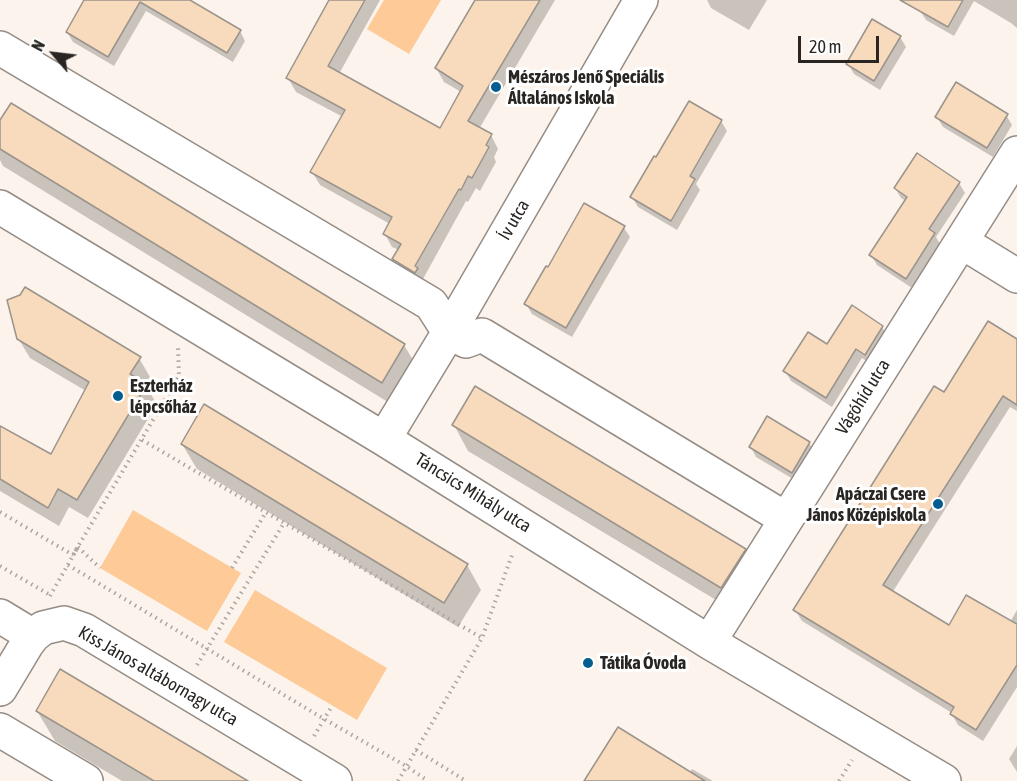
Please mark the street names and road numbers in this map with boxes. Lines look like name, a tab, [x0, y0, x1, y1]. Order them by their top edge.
street label: Ív utca	[494, 196, 534, 244]
street label: Vágóhíd utca	[831, 355, 895, 439]
street label: Táncsics Mihály utca	[411, 449, 535, 537]
street label: Kiss János altábornagy utca	[74, 621, 242, 731]

